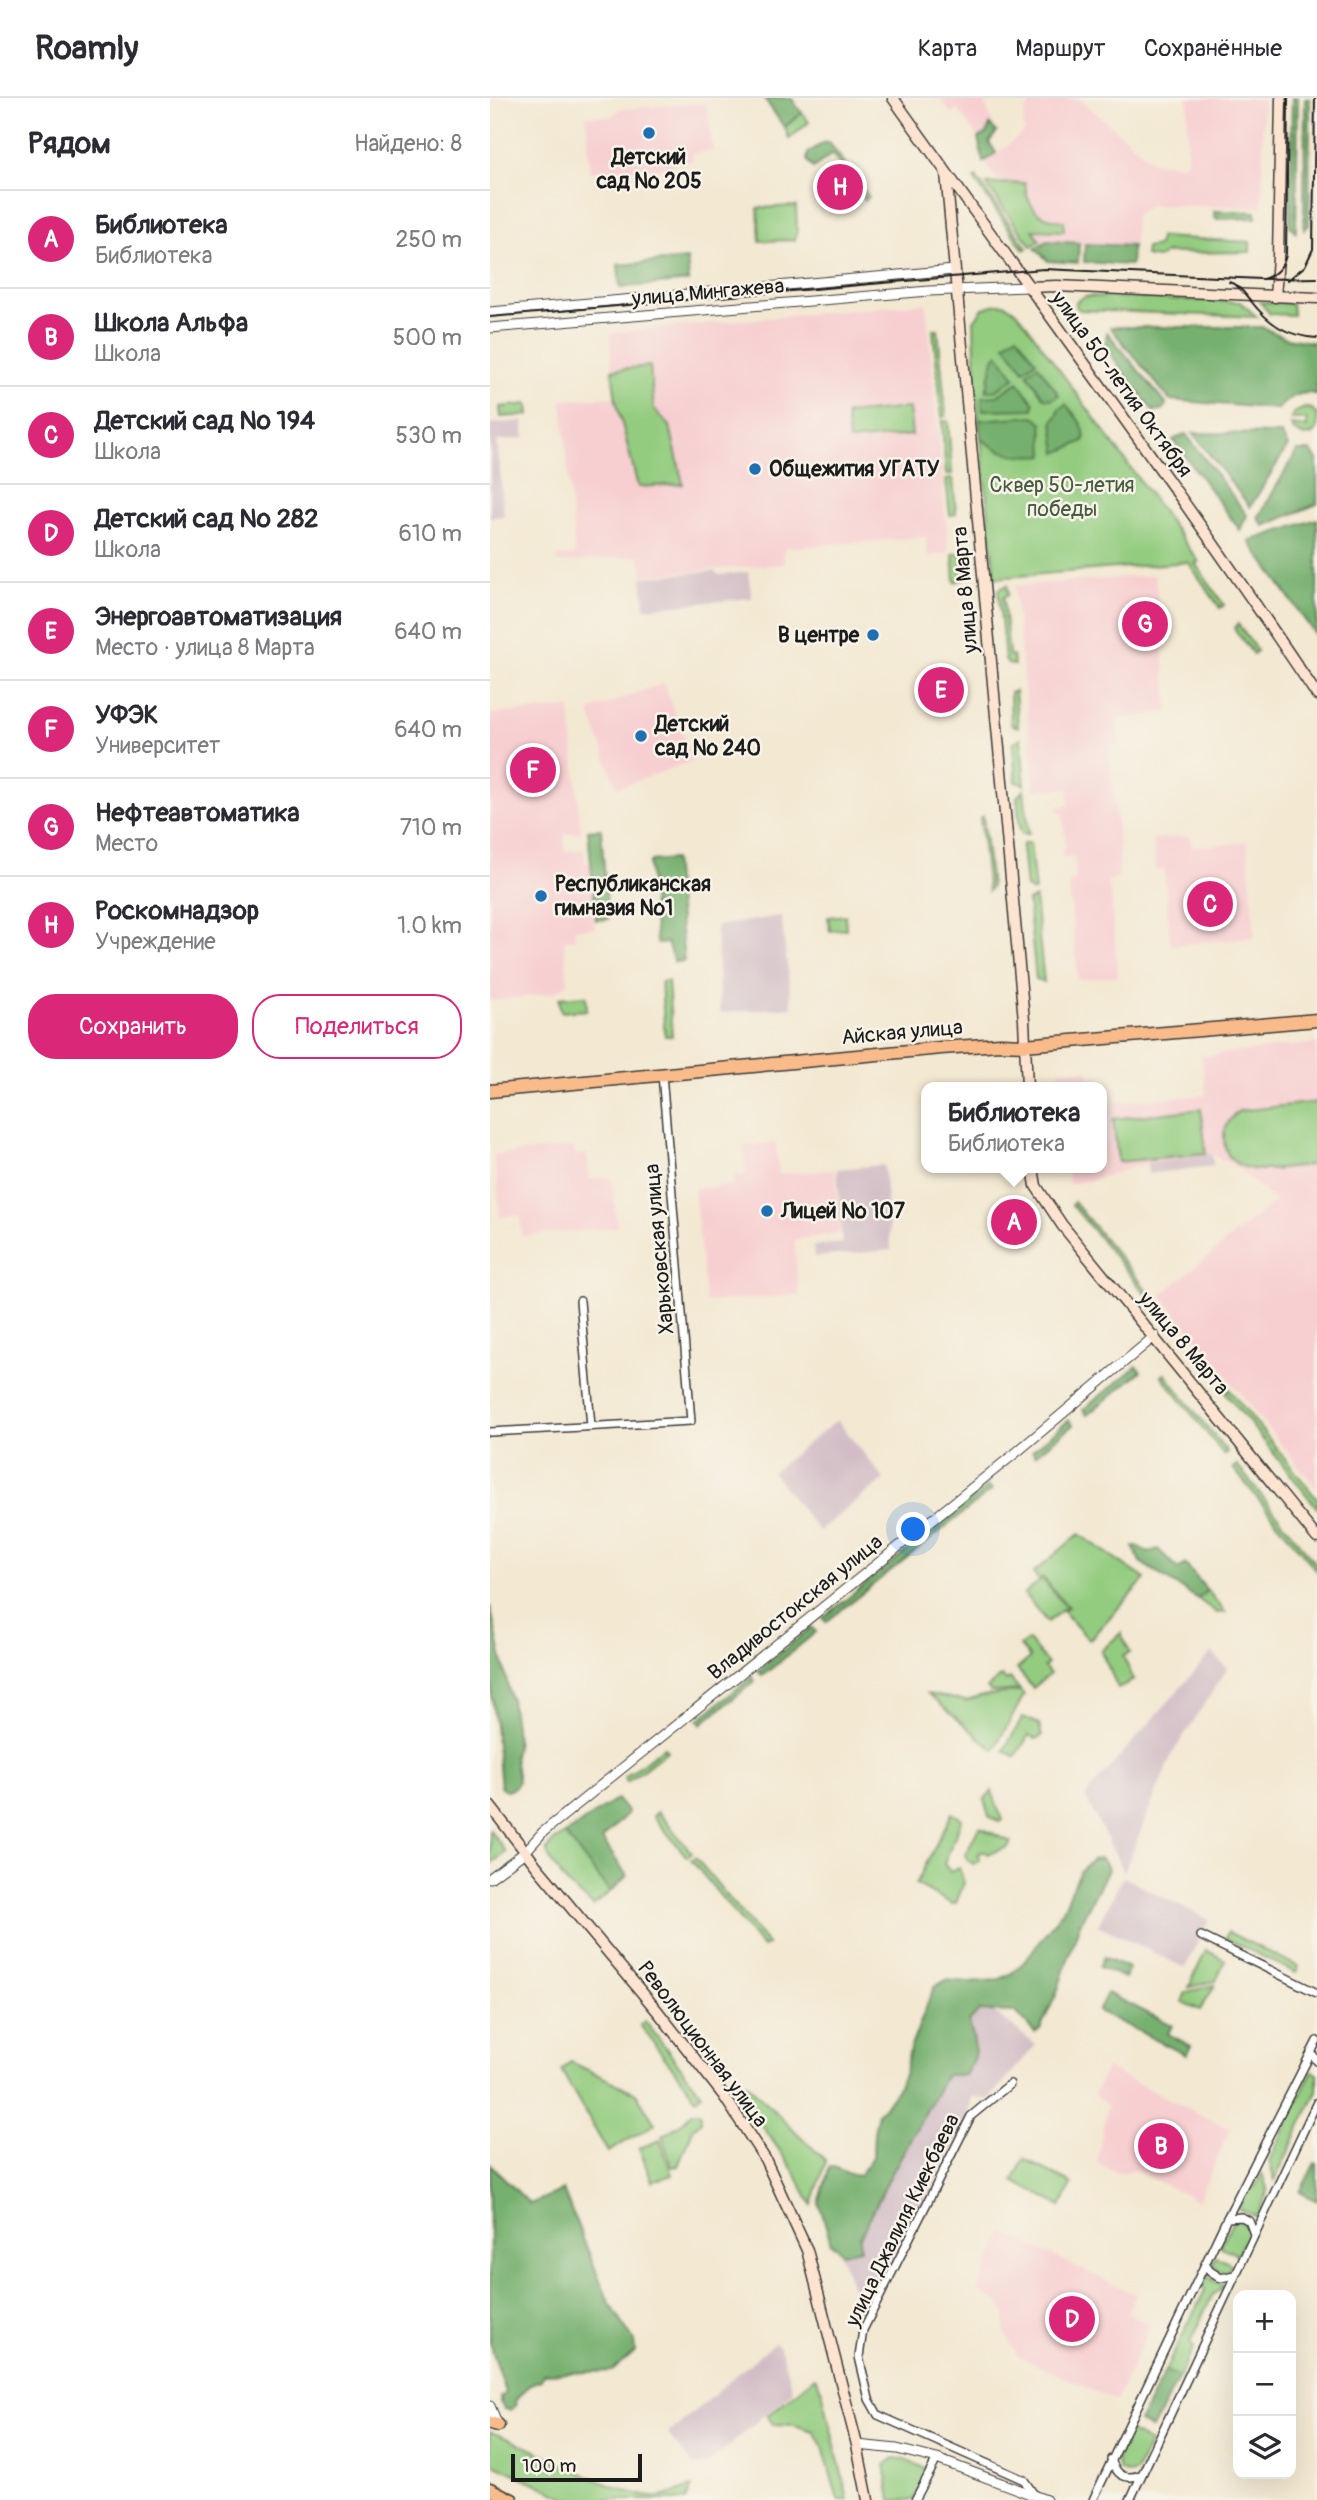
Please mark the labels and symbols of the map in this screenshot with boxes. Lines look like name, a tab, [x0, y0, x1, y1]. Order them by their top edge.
marker: Детский сад № 205	[641, 125, 657, 141]
place label: Детский сад № 205	[595, 144, 702, 195]
pin: H	[817, 161, 863, 213]
street label: улица Мингажева	[630, 272, 785, 313]
street label: улица 50-летия Октября	[1044, 285, 1198, 483]
place label: Общежития УГАТУ	[769, 456, 940, 483]
marker: Общежития УГАТУ	[747, 461, 763, 477]
park label: Сквер 50-летия победы	[990, 472, 1134, 523]
street label: улица 8 Марта	[947, 525, 985, 655]
pin: G	[1122, 598, 1168, 650]
place label: В центре	[778, 622, 860, 649]
marker: В центре	[865, 627, 881, 643]
pin: E	[918, 664, 964, 716]
place label: Детский сад № 240	[653, 711, 761, 762]
marker: Детский сад № 240	[633, 728, 649, 744]
pin: F	[510, 744, 556, 796]
place label: Республиканская гимназия №1	[554, 871, 711, 922]
pin: C	[1187, 878, 1233, 930]
marker: Республиканская гимназия №1	[533, 888, 549, 904]
street label: Айская улица	[840, 1014, 964, 1051]
street label: Харьковская улица	[639, 1163, 680, 1335]
pin: A	[991, 1196, 1037, 1248]
place label: Лицей № 107	[780, 1198, 906, 1225]
marker: Лицей № 107	[759, 1203, 775, 1219]
street label: улица 8 Марта	[1132, 1285, 1235, 1401]
your location	[896, 1512, 930, 1546]
street label: Владивостокская улица	[702, 1529, 888, 1686]
street label: Революционная улица	[631, 1956, 774, 2133]
street label: улица Джалиля Киекбаева	[839, 2109, 966, 2332]
pin: B	[1138, 2120, 1184, 2172]
pin: D	[1049, 2293, 1095, 2345]
scale bar	[511, 2451, 642, 2483]

